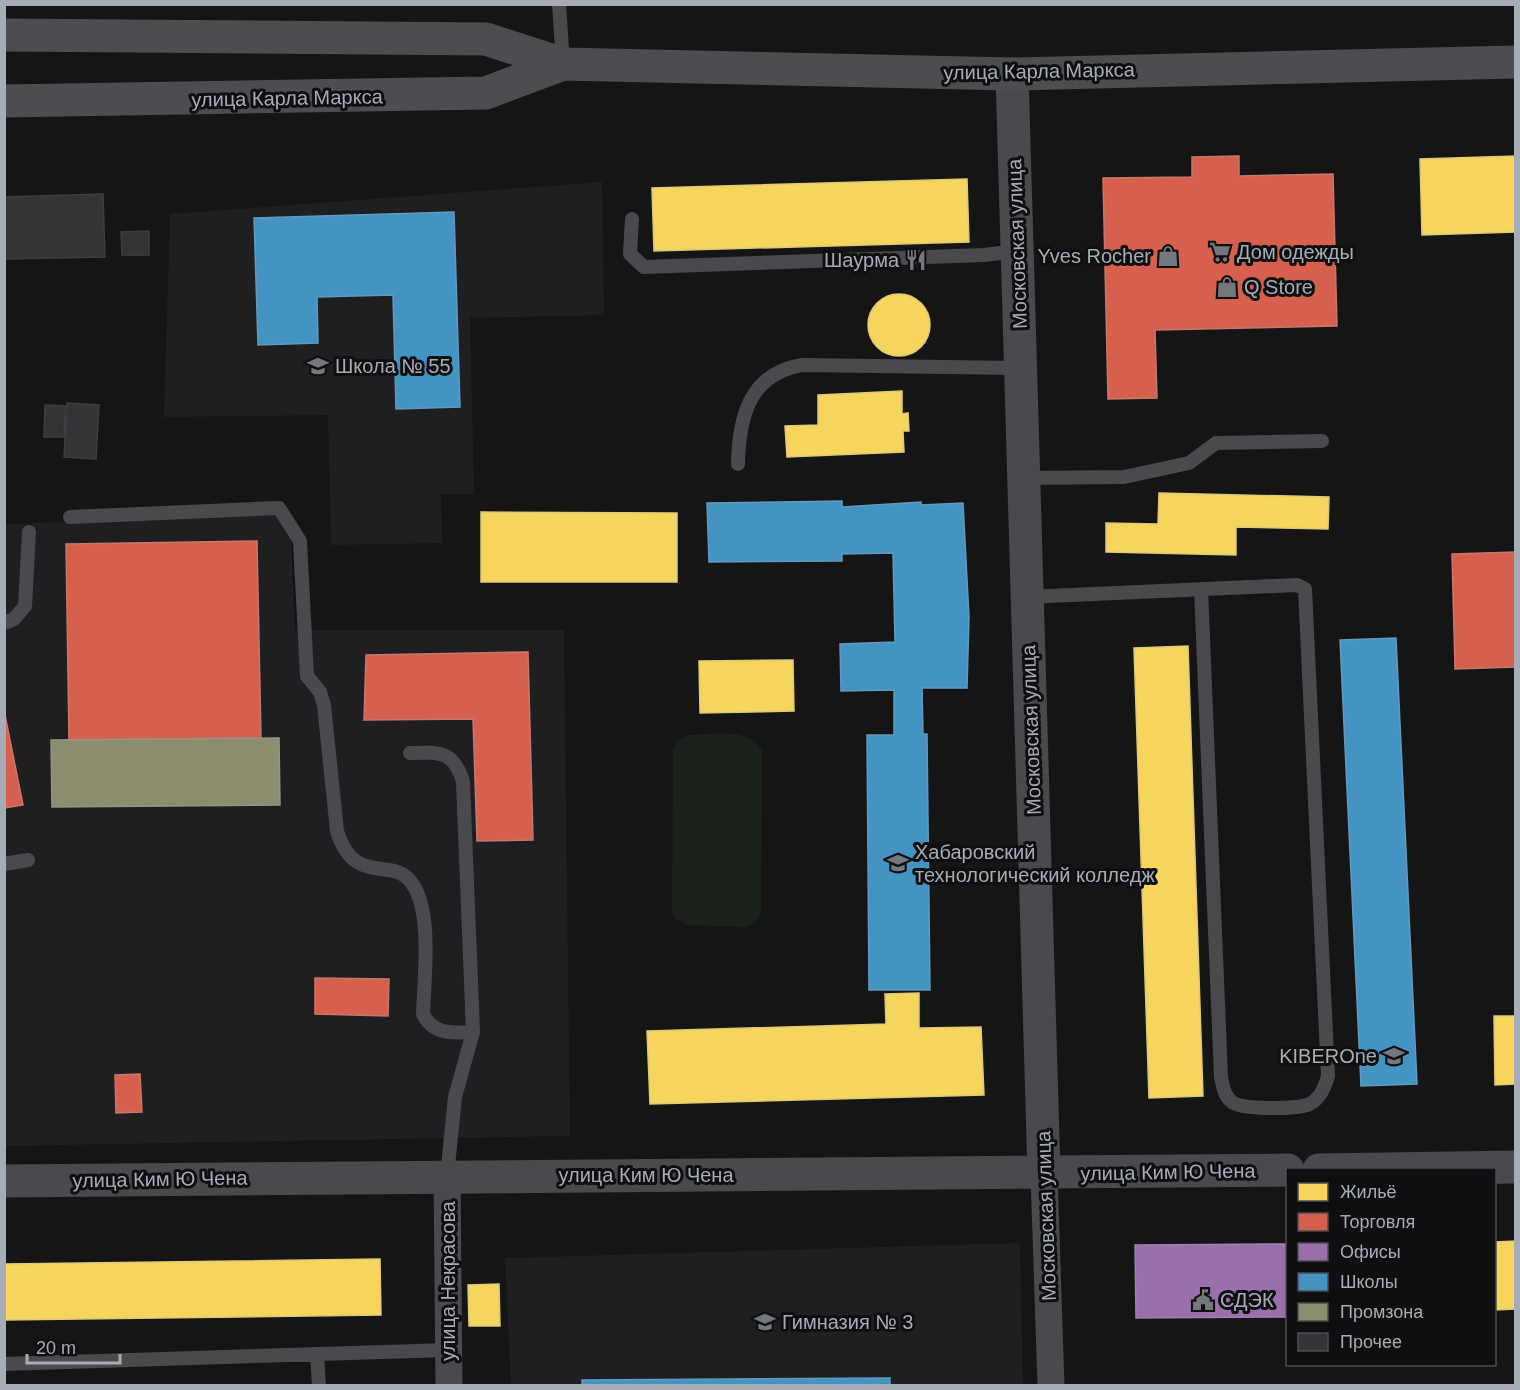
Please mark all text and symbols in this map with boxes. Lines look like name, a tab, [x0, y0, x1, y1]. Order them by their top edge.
street label: улица Карла Маркса	[943, 58, 1136, 84]
street label: улица Карла Маркса	[191, 85, 384, 111]
street label: Московская улица	[1003, 158, 1031, 329]
supermarket icon: Дом одежды	[1208, 240, 1232, 264]
place label: Дом одежды	[1237, 241, 1354, 263]
shop icon: Yves Rocher	[1156, 244, 1180, 268]
place label: Yves Rocher	[1038, 245, 1151, 267]
restaurant icon: Шаурма	[904, 248, 928, 272]
place label: Шаурма	[824, 249, 900, 271]
shop icon: Q Store	[1215, 275, 1239, 299]
place label: Q Store	[1244, 276, 1313, 298]
school or university icon: Школа № 55	[306, 354, 330, 378]
place label: Школа № 55	[335, 355, 451, 377]
street label: Московская улица	[1017, 644, 1045, 815]
place label: Хабаровский технологический колледж	[915, 841, 1155, 886]
school or university icon: Хабаровский технологический колледж	[886, 851, 910, 875]
school or university icon: KIBEROne	[1382, 1044, 1406, 1068]
place label: KIBEROne	[1279, 1045, 1377, 1067]
street label: Московская улица	[1032, 1130, 1060, 1301]
street label: улица Ким Ю Чена	[1080, 1159, 1257, 1185]
street label: улица Ким Ю Чена	[558, 1164, 734, 1186]
street label: улица Ким Ю Чена	[72, 1166, 249, 1192]
legend	[1286, 1168, 1496, 1366]
text: Жильё	[1340, 1182, 1397, 1202]
street label: улица Некрасова	[437, 1200, 459, 1361]
text: Торговля	[1340, 1212, 1415, 1232]
text: Офисы	[1340, 1242, 1401, 1262]
text: Школы	[1340, 1272, 1398, 1292]
public building icon: СДЭК	[1191, 1288, 1215, 1312]
place label: СДЭК	[1220, 1289, 1274, 1311]
text: Промзона	[1340, 1302, 1424, 1322]
school or university icon: Гимназия № 3	[753, 1310, 777, 1334]
place label: Гимназия № 3	[782, 1311, 913, 1333]
scale bar	[27, 1327, 120, 1365]
text: Прочее	[1340, 1332, 1402, 1352]
text: 20 m	[36, 1338, 76, 1358]

